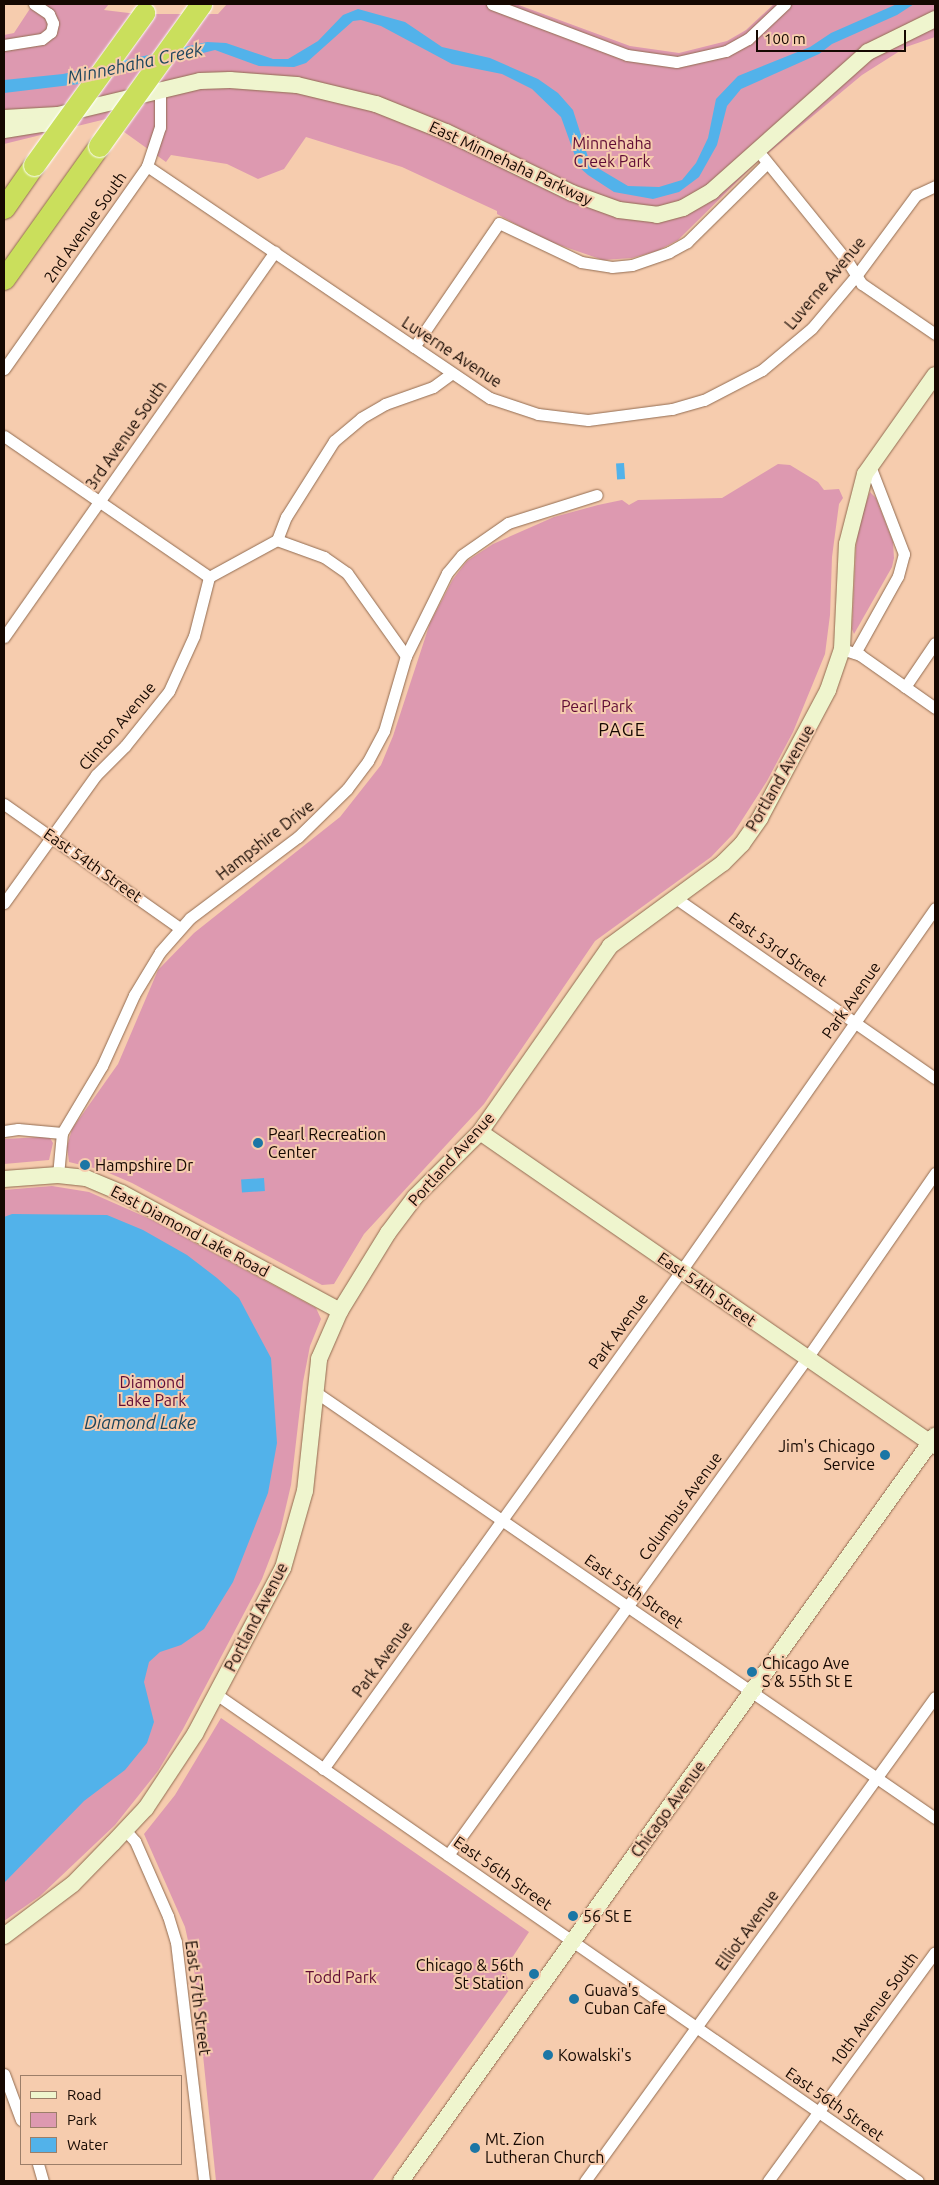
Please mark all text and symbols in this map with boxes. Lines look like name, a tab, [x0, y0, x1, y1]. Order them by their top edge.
scale bar	[759, 20, 909, 52]
text: 100 m	[764, 30, 806, 47]
water label: Minnehaha Creek	[65, 38, 205, 88]
street label: East Minnehaha Parkway	[427, 117, 595, 209]
park label: Minnehaha Creek Park	[572, 133, 652, 171]
street label: 2nd Avenue South	[40, 168, 130, 286]
street label: Luverne Avenue	[781, 233, 869, 333]
street label: Luverne Avenue	[398, 313, 506, 391]
street label: 3rd Avenue South	[81, 377, 171, 493]
street label: Clinton Avenue	[75, 678, 159, 774]
park label: Pearl Park	[561, 696, 633, 716]
district label: PAGE	[598, 718, 646, 740]
street label: Portland Avenue	[742, 721, 818, 835]
street label: Hampshire Drive	[212, 796, 318, 884]
street label: East 54th Street	[40, 824, 146, 906]
street label: East 53rd Street	[725, 908, 831, 990]
street label: Park Avenue	[818, 958, 884, 1042]
street label: Portland Avenue	[404, 1108, 498, 1210]
place label: Pearl Recreation Center	[268, 1124, 386, 1162]
marker: Pearl Recreation Center	[252, 1137, 264, 1149]
place label: Hampshire Dr	[95, 1155, 193, 1175]
marker: Hampshire Dr	[79, 1159, 91, 1171]
street label: East Diamond Lake Road	[108, 1181, 272, 1281]
street label: East 54th Street	[654, 1248, 760, 1330]
street label: Park Avenue	[584, 1289, 652, 1373]
park label: Diamond Lake Park	[118, 1372, 186, 1410]
water label: Diamond Lake	[84, 1411, 196, 1433]
place label: Jim's Chicago Service	[778, 1436, 875, 1474]
street label: Columbus Avenue	[634, 1448, 726, 1564]
marker: Jim's Chicago Service	[879, 1449, 891, 1461]
street label: East 55th Street	[581, 1550, 687, 1632]
street label: Portland Avenue	[220, 1559, 292, 1675]
street label: Park Avenue	[348, 1617, 416, 1701]
place label: Chicago Ave S & 55th St E	[762, 1653, 853, 1691]
marker: Chicago Ave S & 55th St E	[746, 1666, 758, 1678]
street label: Chicago Avenue	[627, 1757, 709, 1861]
street label: East 56th Street	[450, 1832, 556, 1914]
street label: Elliot Avenue	[711, 1886, 783, 1974]
place label: 56 St E	[583, 1906, 632, 1926]
marker: 56 St E	[567, 1910, 579, 1922]
street label: East 57th Street	[181, 1939, 215, 2057]
street label: 10th Avenue South	[826, 1948, 922, 2070]
place label: Chicago & 56th St Station	[416, 1955, 524, 1993]
park label: Todd Park	[305, 1967, 377, 1987]
marker: Chicago & 56th St Station	[528, 1968, 540, 1980]
place label: Guava's Cuban Cafe	[584, 1980, 666, 2018]
marker: Guava's Cuban Cafe	[568, 1993, 580, 2005]
place label: Kowalski's	[558, 2045, 631, 2065]
marker: Kowalski's	[542, 2049, 554, 2061]
street label: East 56th Street	[782, 2063, 888, 2145]
legend	[20, 2075, 182, 2165]
text: Road	[67, 2086, 102, 2103]
text: Park	[67, 2111, 97, 2128]
place label: Mt. Zion Lutheran Church	[485, 2129, 604, 2167]
text: Water	[67, 2136, 108, 2153]
marker: Mt. Zion Lutheran Church	[469, 2142, 481, 2154]

